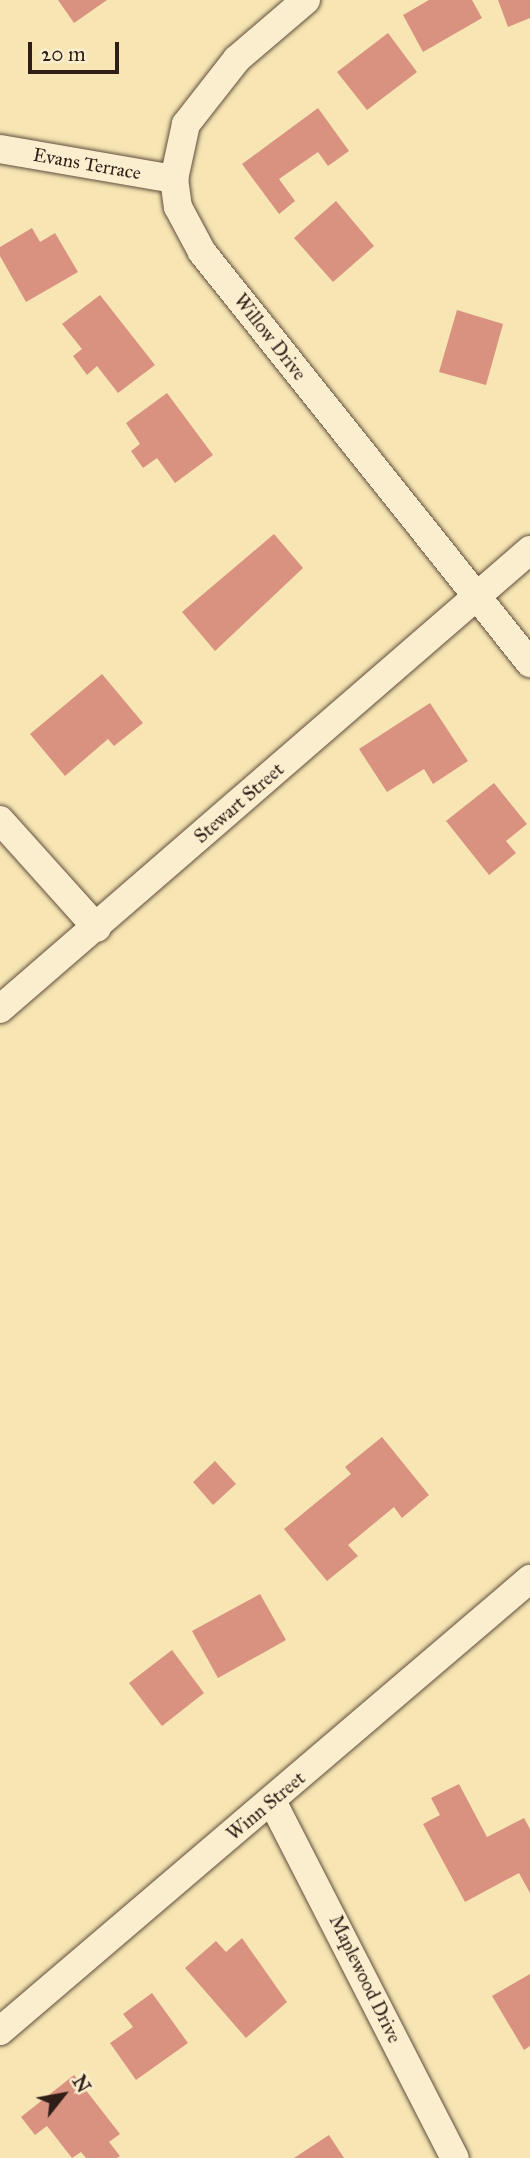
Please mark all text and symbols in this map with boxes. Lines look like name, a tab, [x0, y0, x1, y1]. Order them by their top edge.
scale bar	[32, 28, 122, 72]
text: 20 m	[41, 41, 86, 67]
street label: Evans Terrace	[31, 143, 143, 185]
street label: Willow Drive	[229, 289, 311, 385]
street label: Stewart Street	[190, 758, 288, 848]
street label: Winn Street	[222, 1767, 310, 1845]
street label: Maplewood Drive	[324, 1911, 406, 2047]
north arrow	[28, 2060, 98, 2130]
text: N	[67, 2071, 95, 2097]

